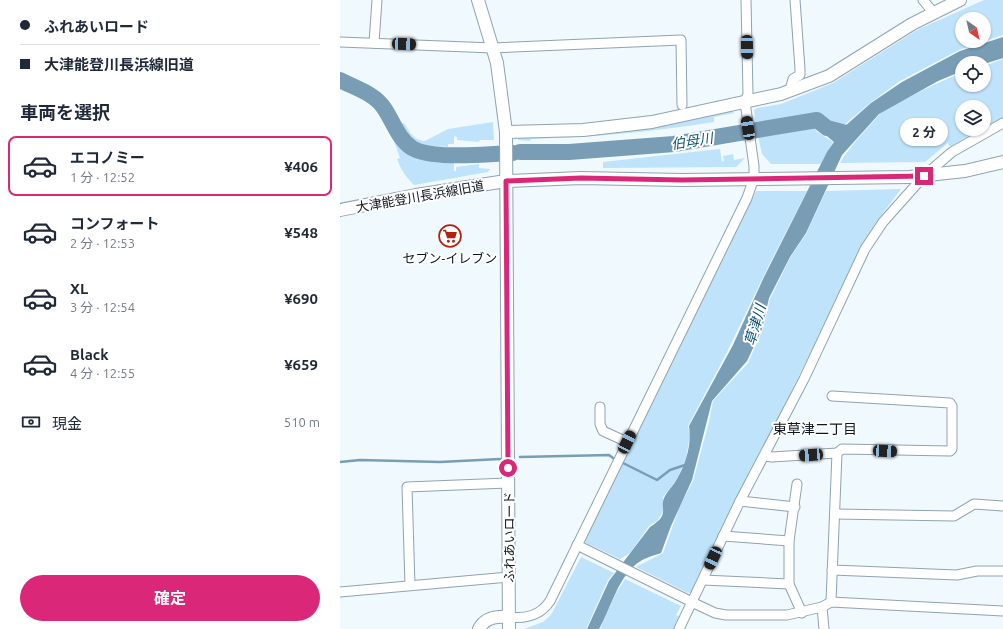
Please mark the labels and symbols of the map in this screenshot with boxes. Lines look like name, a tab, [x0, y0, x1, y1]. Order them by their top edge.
north arrow	[955, 12, 991, 48]
car	[741, 35, 753, 59]
car	[392, 38, 416, 50]
car	[740, 115, 756, 141]
callout: 2 分	[900, 118, 948, 146]
water label: 伯母川	[670, 130, 716, 152]
route end	[915, 167, 933, 185]
street label: 大津能登川長浜線旧道	[355, 178, 485, 214]
supermarket icon: セブン-イレブン	[437, 223, 463, 249]
place label: セブン-イレブン	[403, 251, 497, 265]
water label: 草津川	[742, 301, 769, 347]
district label: 東草津二丁目	[773, 421, 857, 437]
car	[616, 429, 638, 455]
car	[873, 444, 897, 458]
car	[799, 448, 823, 462]
route start	[499, 459, 517, 477]
street label: ふれあいロード	[502, 491, 516, 583]
car	[702, 545, 724, 571]

